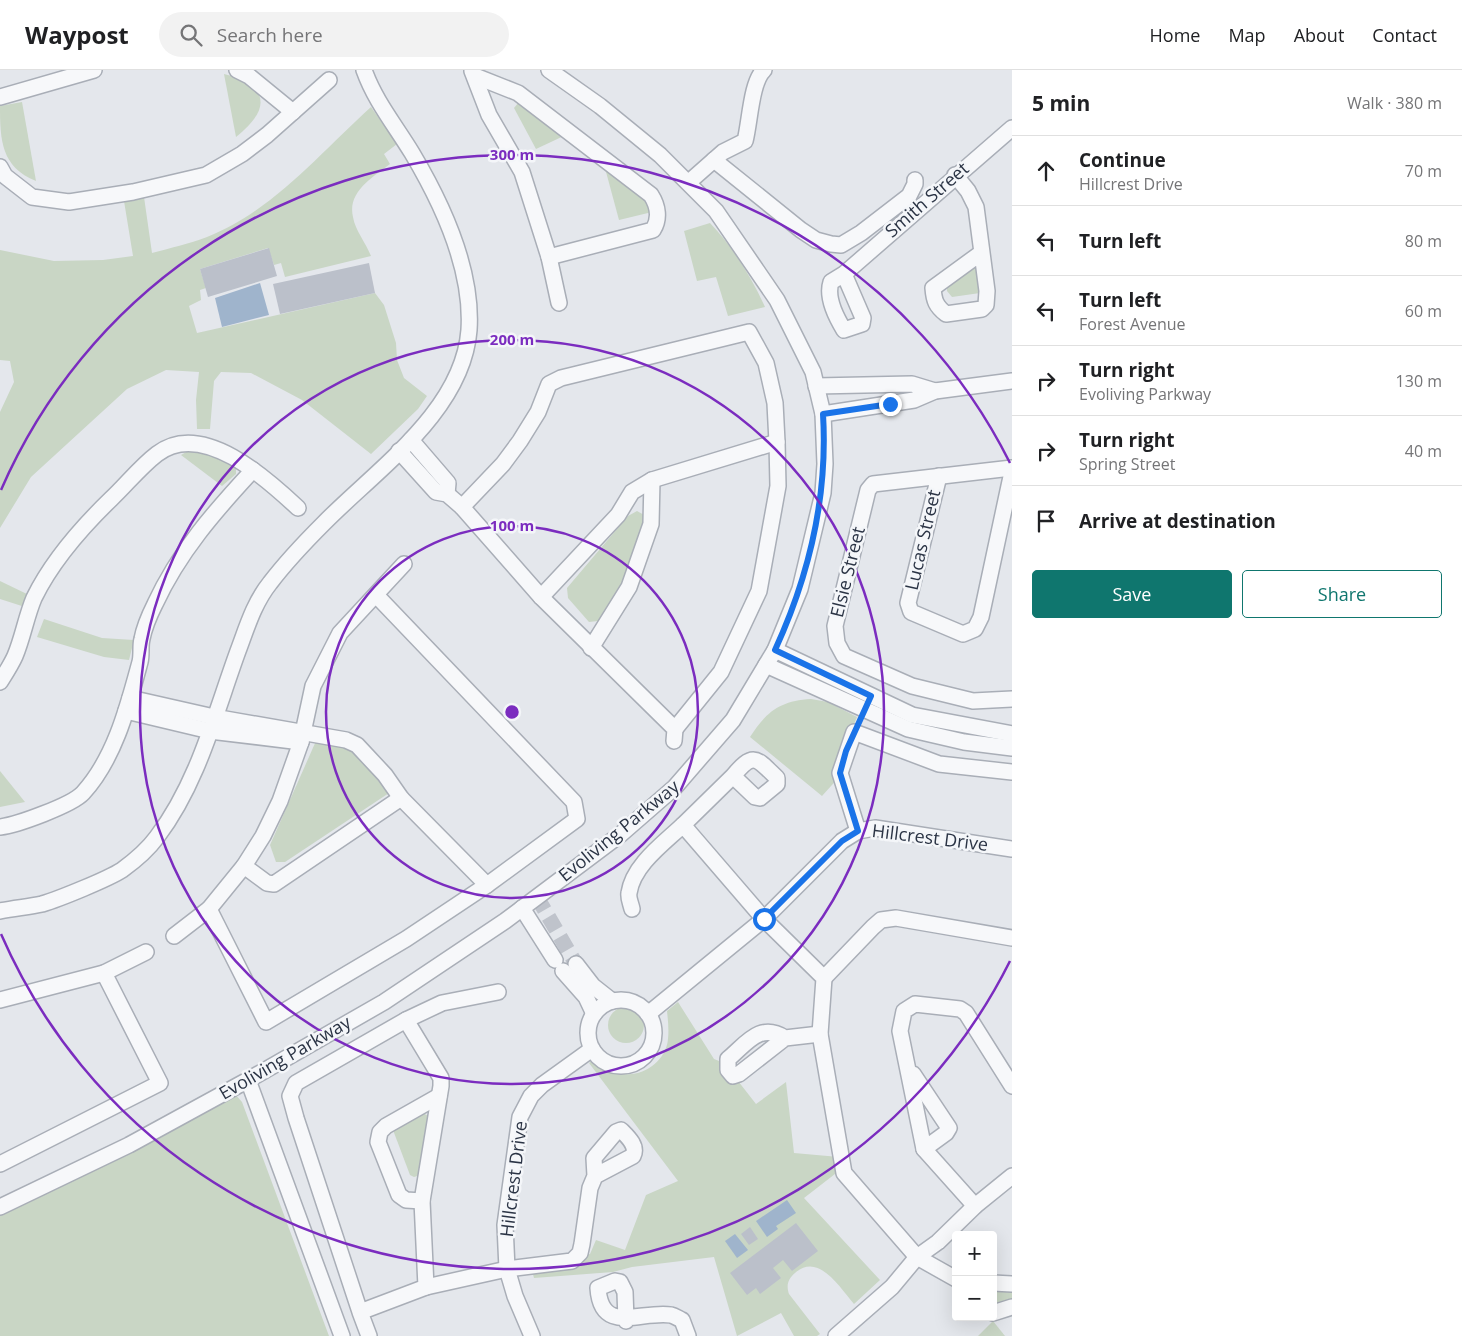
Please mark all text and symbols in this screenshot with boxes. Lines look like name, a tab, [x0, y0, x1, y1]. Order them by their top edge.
search box	[159, 12, 509, 57]
text: Waypost	[25, 18, 129, 51]
icon: search	[177, 21, 205, 49]
text: Search here	[217, 22, 323, 48]
text: Home	[1150, 23, 1200, 47]
text: Map	[1228, 23, 1266, 47]
text: About	[1294, 23, 1344, 47]
text: Contact	[1372, 23, 1437, 47]
text: 5 min	[1032, 89, 1090, 117]
text: Walk · 380 m	[1347, 92, 1442, 114]
text: 300 m	[490, 144, 534, 164]
text: Continue	[1079, 147, 1166, 173]
street label: Smith Street	[879, 156, 973, 242]
icon: ahead	[1032, 157, 1060, 185]
text: 70 m	[1405, 160, 1442, 182]
text: Hillcrest Drive	[1079, 173, 1183, 195]
icon: left	[1032, 227, 1060, 255]
text: Turn left	[1079, 228, 1161, 254]
text: 80 m	[1405, 230, 1442, 252]
text: Turn left	[1079, 287, 1161, 313]
icon: left	[1032, 297, 1060, 325]
text: 60 m	[1405, 300, 1442, 322]
text: Forest Avenue	[1079, 313, 1186, 335]
text: 200 m	[490, 329, 534, 349]
text: Turn right	[1079, 357, 1174, 383]
icon: right	[1032, 367, 1060, 395]
text: 130 m	[1396, 370, 1442, 392]
text: Evoliving Parkway	[1079, 383, 1211, 405]
route end	[879, 393, 902, 416]
text: Turn right	[1079, 427, 1174, 453]
icon: right	[1032, 437, 1060, 465]
text: 40 m	[1405, 440, 1442, 462]
text: Spring Street	[1079, 453, 1175, 475]
street label: Lucas Street	[899, 487, 945, 592]
icon: arrive	[1032, 507, 1060, 535]
text: Arrive at destination	[1079, 508, 1276, 534]
text: 100 m	[490, 515, 534, 535]
street label: Elsie Street	[824, 524, 870, 620]
button: Save	[1032, 570, 1232, 618]
button: Share	[1242, 570, 1442, 618]
centre of rings	[503, 703, 521, 721]
street label: Evoliving Parkway	[553, 774, 684, 886]
street label: Hillcrest Drive	[871, 818, 990, 856]
route start	[753, 908, 776, 931]
street label: Evoliving Parkway	[214, 1009, 356, 1105]
street label: Hillcrest Drive	[494, 1119, 532, 1238]
map controls	[952, 1231, 997, 1321]
button: +	[952, 1231, 997, 1276]
button: −	[952, 1276, 997, 1321]

